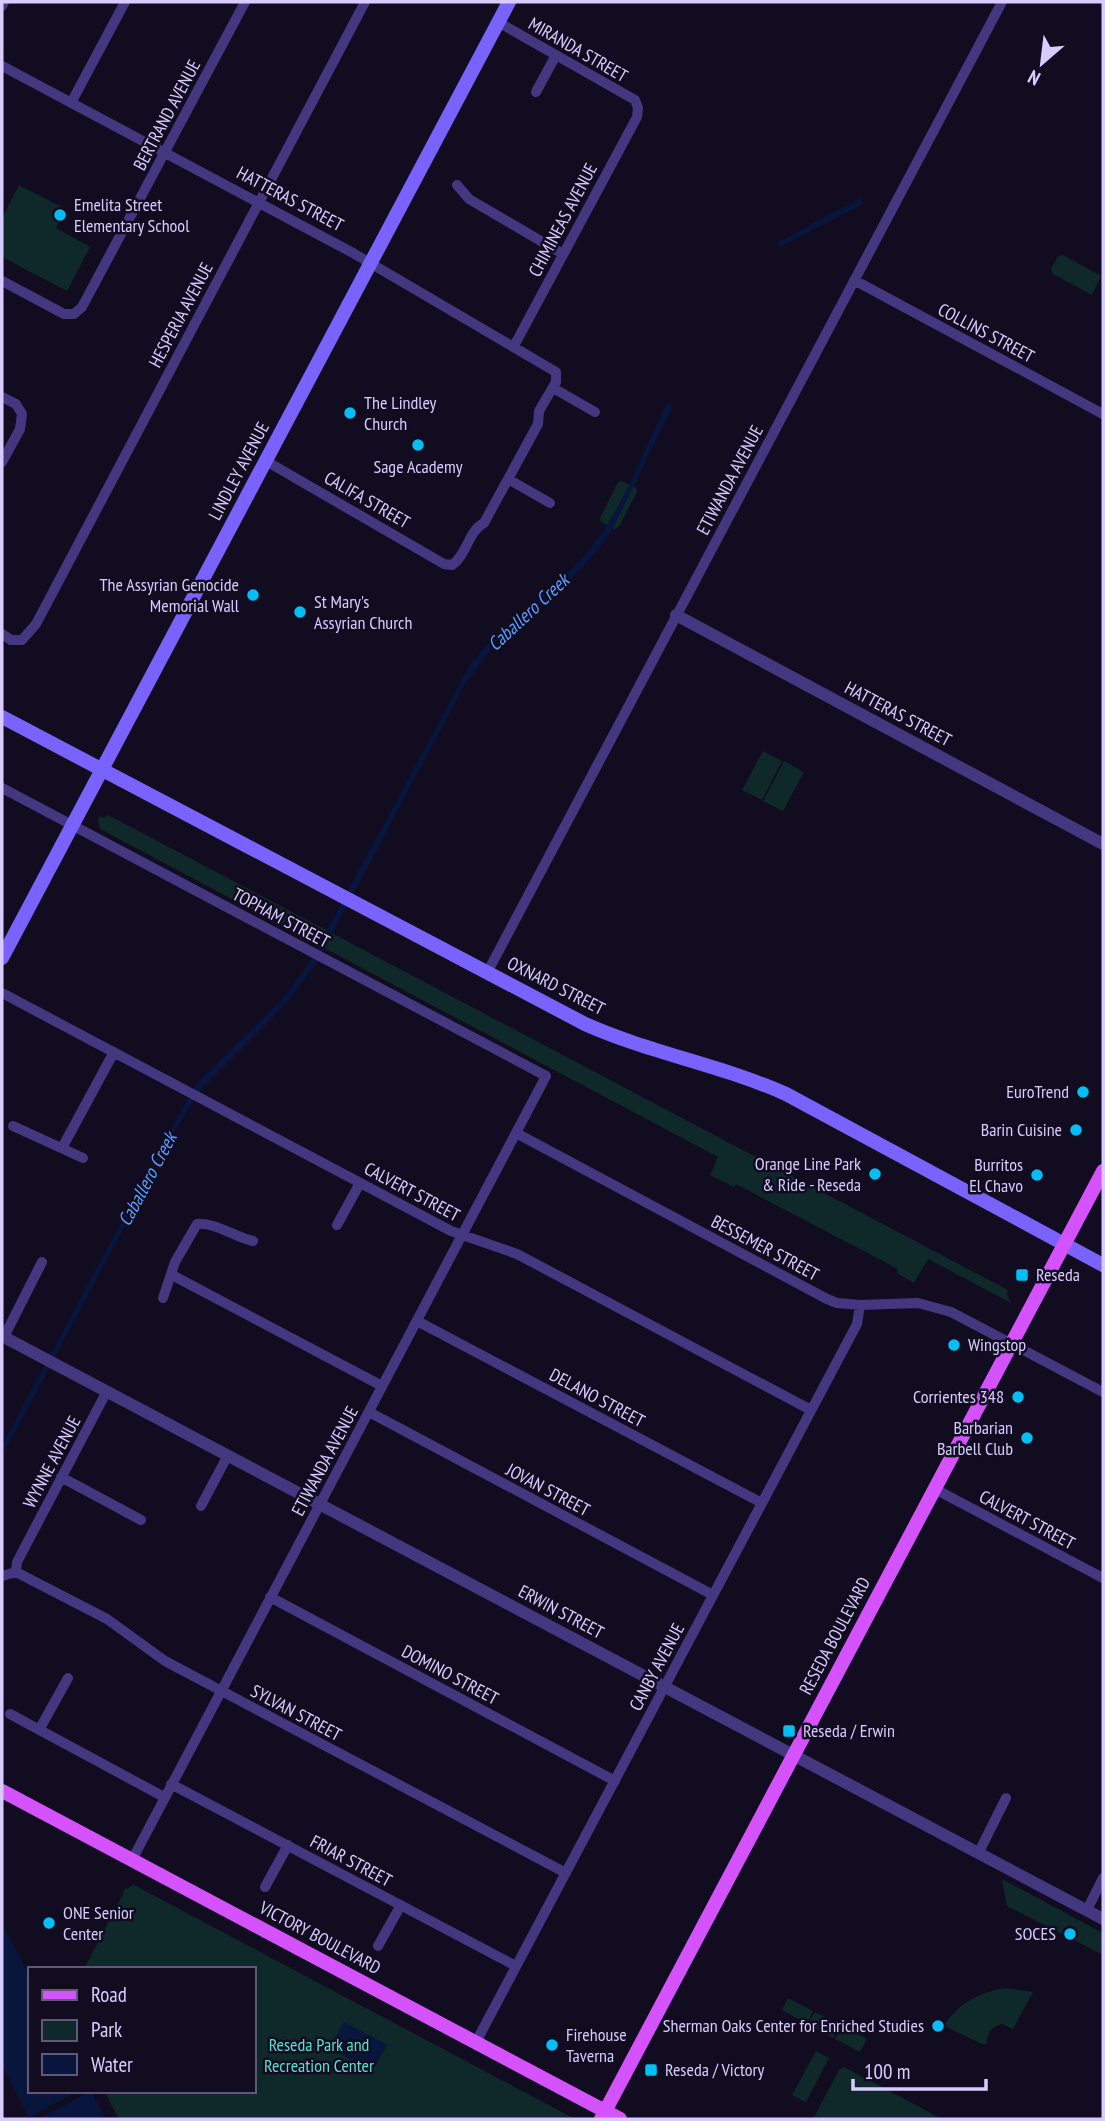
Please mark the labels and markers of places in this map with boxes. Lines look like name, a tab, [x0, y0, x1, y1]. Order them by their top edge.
place label: Emelita Street Elementary School	[74, 193, 190, 237]
marker: Emelita Street Elementary School	[52, 207, 68, 223]
place label: The Lindley Church	[364, 391, 437, 435]
marker: The Lindley Church	[342, 405, 358, 421]
marker: Sage Academy	[410, 437, 426, 453]
place label: Sage Academy	[373, 455, 463, 478]
place label: The Assyrian Genocide Memorial Wall	[100, 573, 240, 617]
marker: The Assyrian Genocide Memorial Wall	[245, 587, 261, 603]
place label: St Mary's Assyrian Church	[314, 590, 412, 634]
marker: St Mary's Assyrian Church	[292, 604, 308, 620]
place label: EuroTrend	[1006, 1080, 1069, 1103]
marker: EuroTrend	[1075, 1084, 1091, 1100]
place label: Barin Cuisine	[981, 1118, 1062, 1141]
marker: Barin Cuisine	[1068, 1122, 1084, 1138]
place label: Orange Line Park & Ride - Reseda	[755, 1152, 861, 1196]
place label: Burritos El Chavo	[969, 1153, 1023, 1197]
marker: Orange Line Park & Ride - Reseda	[867, 1166, 883, 1182]
marker: Burritos El Chavo	[1029, 1167, 1045, 1183]
place label: Reseda	[1036, 1263, 1080, 1286]
marker: Reseda	[1014, 1267, 1030, 1283]
place label: Wingstop	[968, 1333, 1026, 1356]
marker: Wingstop	[946, 1337, 962, 1353]
place label: Corrientes 348	[913, 1385, 1004, 1408]
marker: Corrientes 348	[1010, 1389, 1026, 1405]
place label: Barbarian Barbell Club	[937, 1416, 1013, 1460]
marker: Barbarian Barbell Club	[1019, 1430, 1035, 1446]
place label: Reseda / Erwin	[803, 1719, 895, 1742]
marker: Reseda / Erwin	[781, 1723, 797, 1739]
place label: ONE Senior Center	[63, 1901, 134, 1945]
marker: ONE Senior Center	[41, 1915, 57, 1931]
place label: SOCES	[1015, 1922, 1056, 1945]
marker: SOCES	[1062, 1926, 1078, 1942]
place label: Sherman Oaks Center for Enriched Studies	[663, 2014, 924, 2037]
marker: Sherman Oaks Center for Enriched Studies	[930, 2018, 946, 2034]
place label: Firehouse Taverna	[566, 2023, 627, 2067]
marker: Firehouse Taverna	[544, 2037, 560, 2053]
place label: Reseda / Victory	[665, 2058, 765, 2081]
marker: Reseda / Victory	[643, 2062, 659, 2078]

